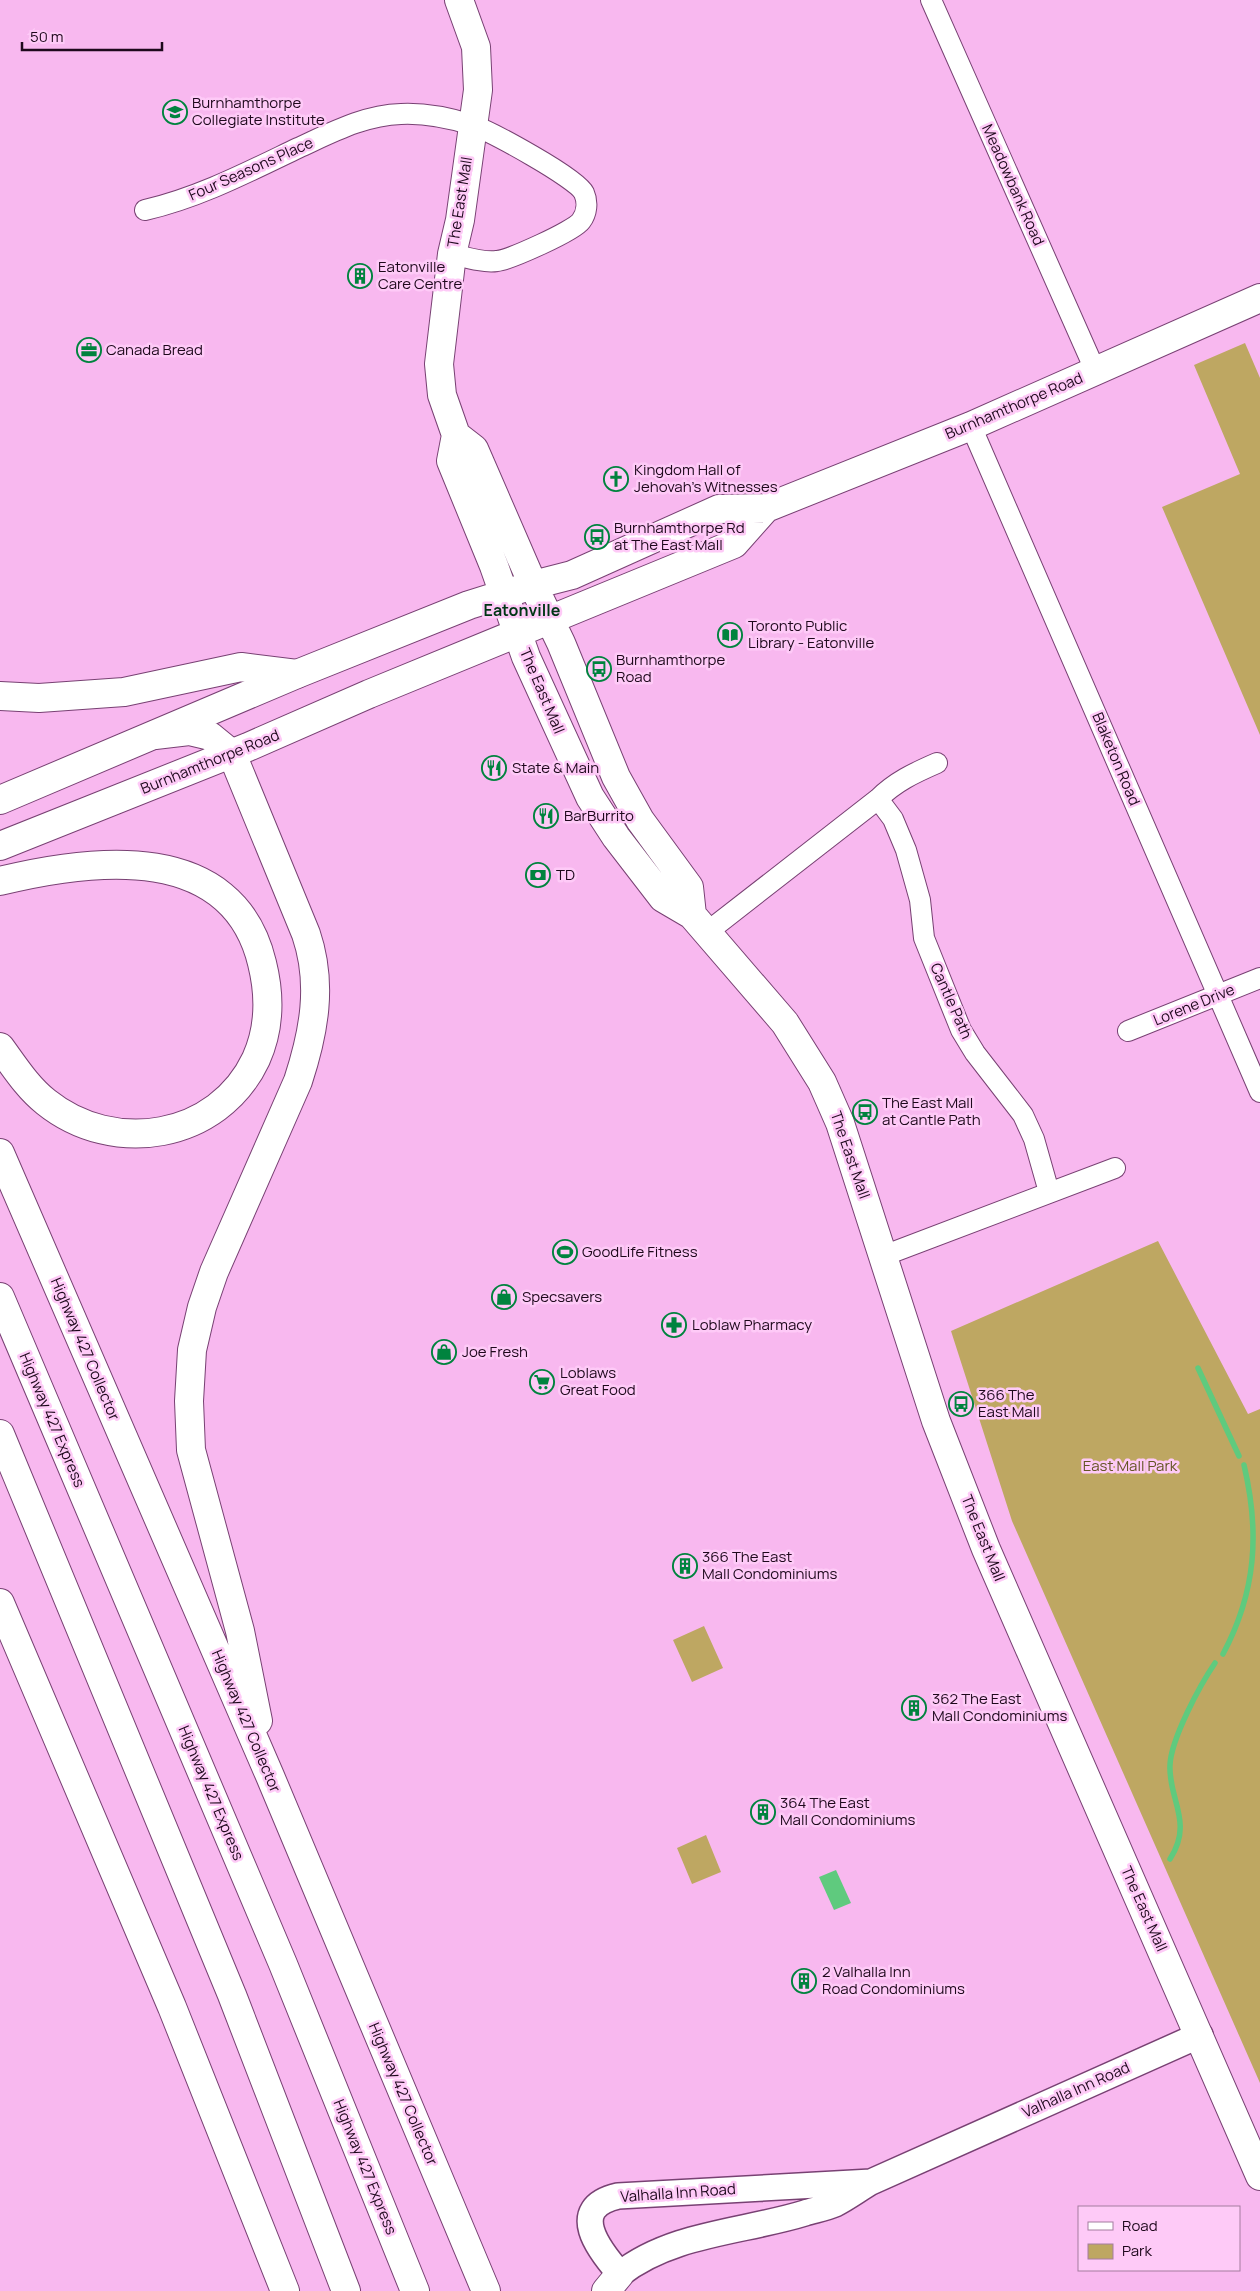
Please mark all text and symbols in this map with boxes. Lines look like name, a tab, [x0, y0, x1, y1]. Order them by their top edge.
scale bar	[22, 20, 162, 52]
text: 50 m	[30, 26, 64, 47]
place label: Burnhamthorpe Collegiate Institute	[192, 92, 325, 130]
school or university icon: Burnhamthorpe Collegiate Institute	[162, 99, 188, 125]
street label: Meadowbank Road	[977, 121, 1050, 249]
street label: Four Seasons Place	[185, 132, 316, 205]
street label: The East Mall	[442, 155, 477, 249]
place label: Eatonville Care Centre	[378, 256, 463, 294]
building icon: Eatonville Care Centre	[347, 263, 373, 289]
office icon: Canada Bread	[76, 337, 102, 363]
place label: Canada Bread	[106, 339, 203, 360]
street label: Burnhamthorpe Road	[942, 367, 1086, 444]
place label: Kingdom Hall of Jehovah's Witnesses	[634, 459, 778, 497]
church icon: Kingdom Hall of Jehovah's Witnesses	[603, 466, 629, 492]
place label: Burnhamthorpe Rd at The East Mall	[614, 517, 745, 555]
bus stop icon: Burnhamthorpe Rd at The East Mall	[584, 524, 610, 550]
district label: Eatonville	[484, 599, 561, 621]
place label: Toronto Public Library - Eatonville	[748, 615, 874, 653]
library icon: Toronto Public Library - Eatonville	[717, 622, 743, 648]
street label: The East Mall	[515, 645, 570, 737]
place label: Burnhamthorpe Road	[616, 649, 725, 687]
bus stop icon: Burnhamthorpe Road	[586, 656, 612, 682]
street label: Blaketon Road	[1087, 709, 1145, 809]
street label: Burnhamthorpe Road	[137, 724, 282, 799]
restaurant icon: State & Main	[481, 755, 507, 781]
place label: State & Main	[512, 757, 599, 778]
restaurant icon: BarBurrito	[533, 803, 559, 829]
place label: BarBurrito	[564, 805, 634, 826]
bank icon: TD	[525, 862, 551, 888]
place label: TD	[556, 864, 575, 885]
street label: Cantle Path	[925, 959, 978, 1042]
street label: Lorene Drive	[1150, 979, 1238, 1030]
place label: The East Mall at Cantle Path	[882, 1092, 981, 1130]
bus stop icon: The East Mall at Cantle Path	[852, 1099, 878, 1125]
street label: The East Mall	[826, 1108, 875, 1201]
sports icon: GoodLife Fitness	[552, 1239, 578, 1265]
place label: GoodLife Fitness	[582, 1241, 698, 1262]
street label: Highway 427 Collector	[46, 1274, 125, 1424]
shop icon: Specsavers	[491, 1284, 517, 1310]
place label: Specsavers	[522, 1286, 602, 1307]
pharmacy icon: Loblaw Pharmacy	[661, 1312, 687, 1338]
place label: Loblaw Pharmacy	[692, 1314, 812, 1335]
shop icon: Joe Fresh	[431, 1339, 457, 1365]
place label: Joe Fresh	[462, 1341, 528, 1362]
street label: Highway 427 Express	[15, 1349, 90, 1491]
place label: Loblaws Great Food	[560, 1362, 636, 1400]
supermarket icon: Loblaws Great Food	[529, 1369, 555, 1395]
place label: 366 The East Mall	[978, 1384, 1040, 1422]
bus stop icon: 366 The East Mall	[948, 1391, 974, 1417]
park label: East Mall Park	[1083, 1455, 1178, 1476]
street label: The East Mall	[957, 1492, 1010, 1584]
place label: 366 The East Mall Condominiums	[702, 1546, 837, 1584]
building icon: 366 The East Mall Condominiums	[672, 1553, 698, 1579]
street label: Highway 427 Collector	[207, 1646, 286, 1796]
place label: 362 The East Mall Condominiums	[932, 1688, 1067, 1726]
building icon: 362 The East Mall Condominiums	[901, 1695, 927, 1721]
street label: Highway 427 Express	[174, 1722, 249, 1864]
place label: 364 The East Mall Condominiums	[780, 1792, 915, 1830]
building icon: 364 The East Mall Condominiums	[750, 1799, 776, 1825]
street label: The East Mall	[1116, 1863, 1173, 1955]
place label: 2 Valhalla Inn Road Condominiums	[822, 1961, 965, 1999]
building icon: 2 Valhalla Inn Road Condominiums	[791, 1968, 817, 1994]
street label: Highway 427 Collector	[364, 2019, 443, 2169]
street label: Valhalla Inn Road	[1019, 2056, 1133, 2123]
street label: Highway 427 Express	[329, 2096, 402, 2238]
street label: Valhalla Inn Road	[620, 2178, 736, 2207]
legend	[1078, 2206, 1240, 2271]
text: Road	[1122, 2215, 1158, 2236]
text: Park	[1122, 2240, 1152, 2261]

